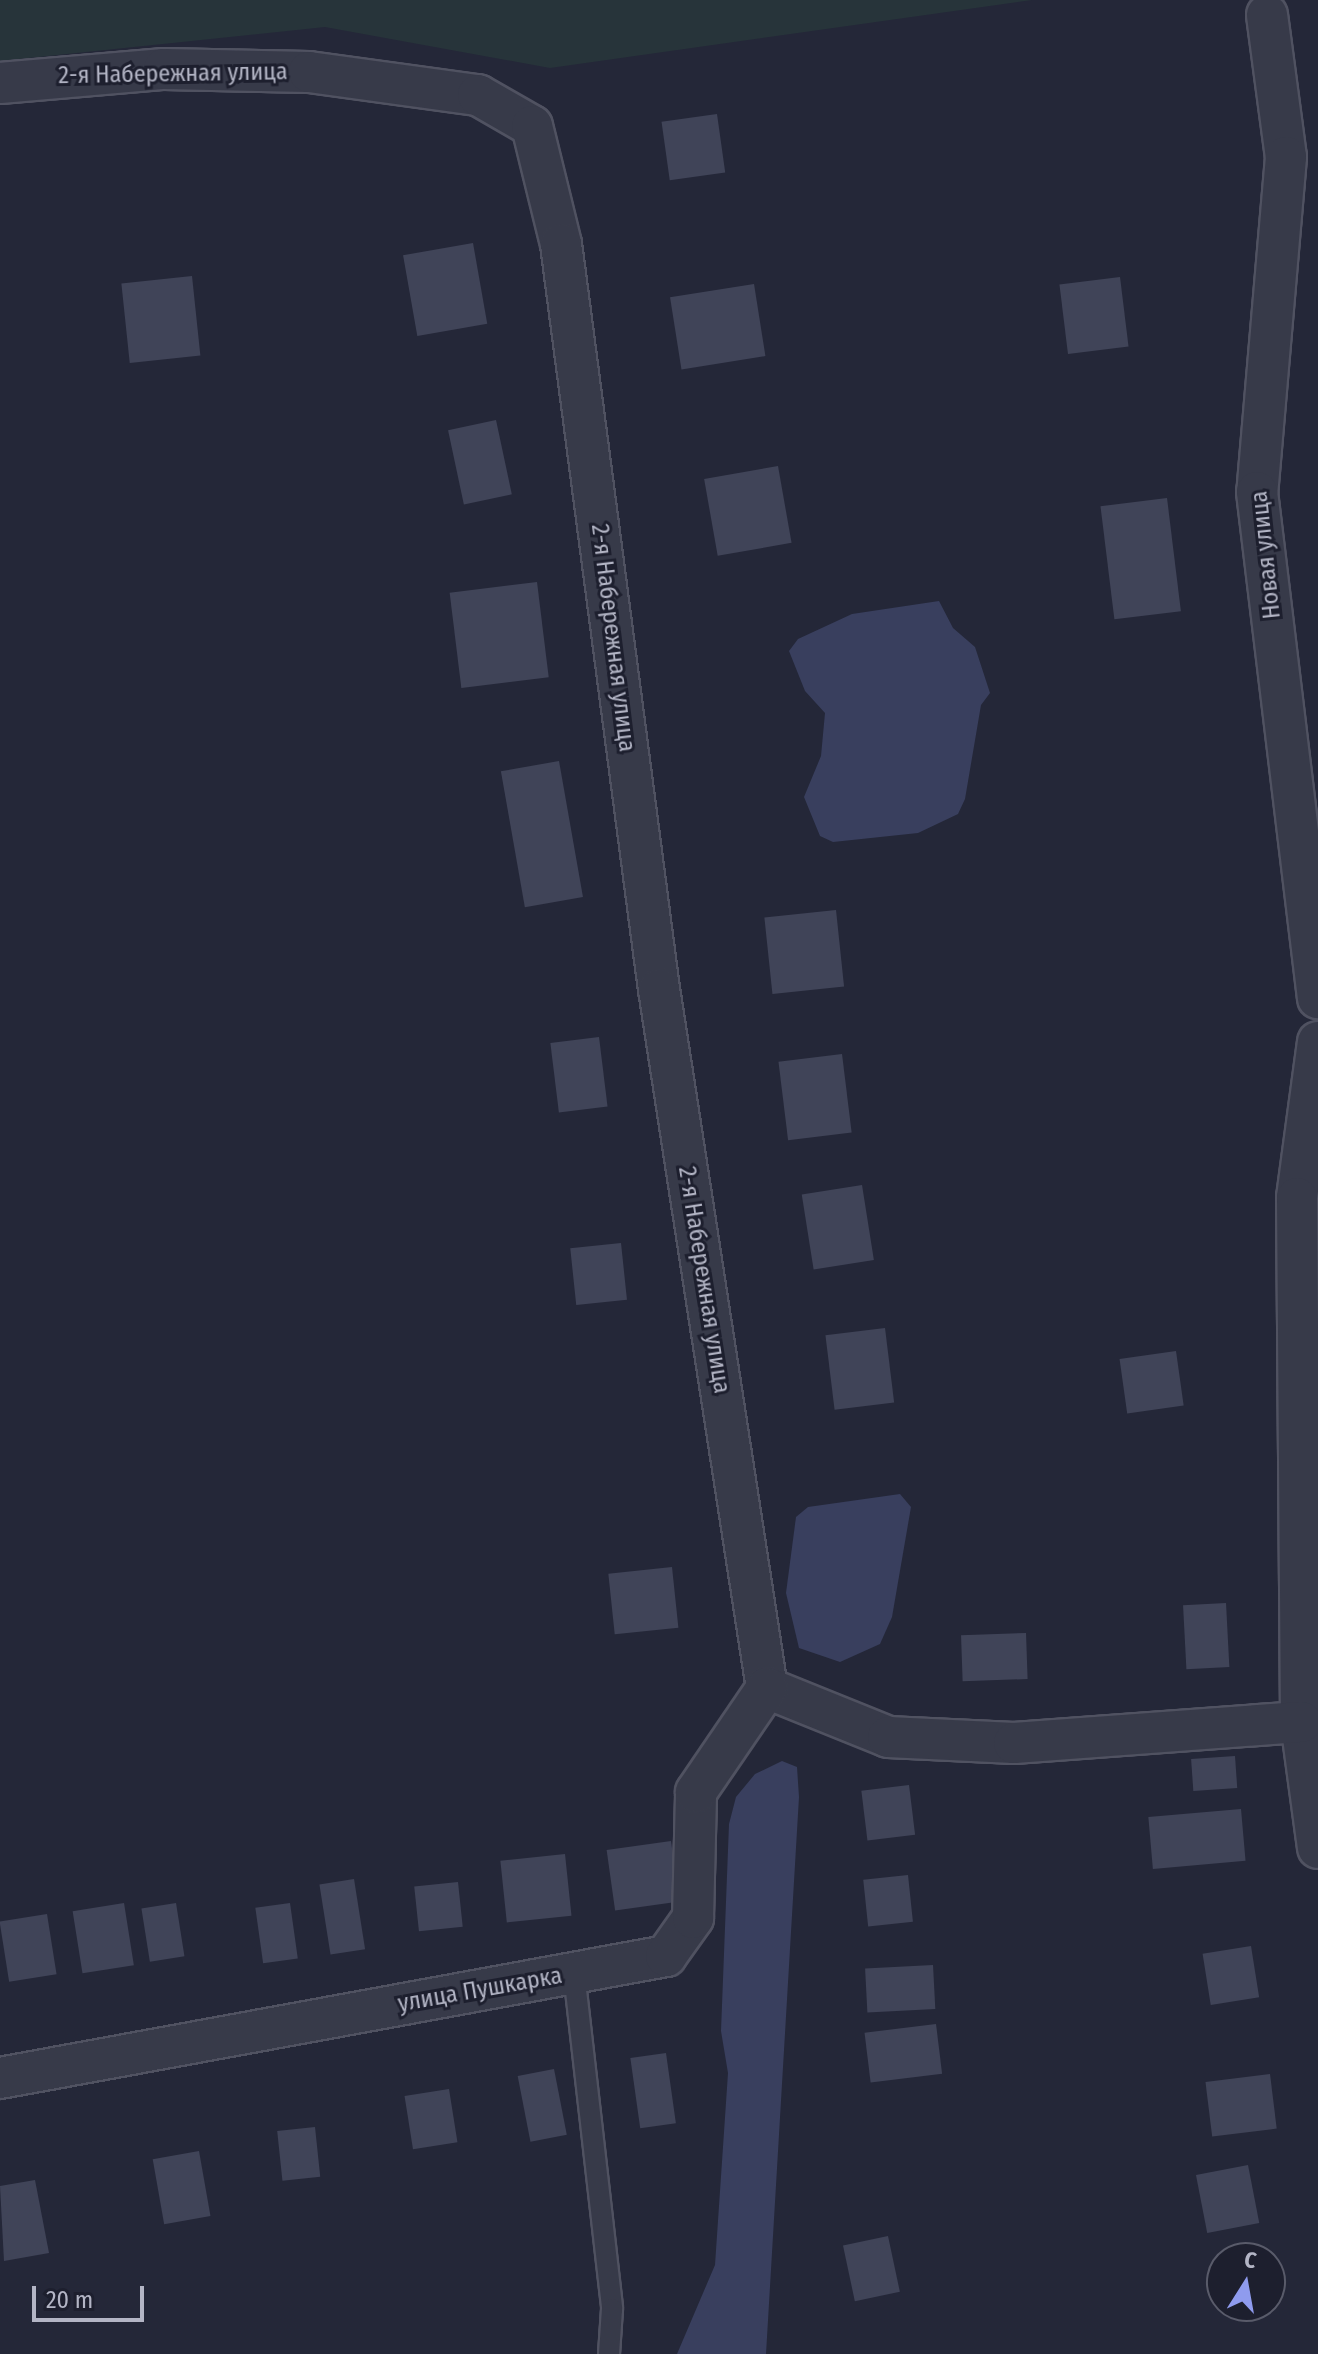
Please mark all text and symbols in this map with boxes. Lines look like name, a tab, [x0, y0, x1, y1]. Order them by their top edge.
street label: 2-я Набережная улица	[58, 58, 288, 90]
street label: Новая улица	[1245, 490, 1287, 620]
street label: 2-я Набережная улица	[585, 522, 641, 754]
street label: 2-я Набережная улица	[672, 1165, 736, 1395]
street label: улица Пушкарка	[396, 1961, 564, 2019]
north arrow	[1206, 2242, 1286, 2322]
text: С	[1242, 2246, 1259, 2274]
scale bar	[36, 2270, 148, 2320]
text: 20 m	[46, 2286, 93, 2314]

